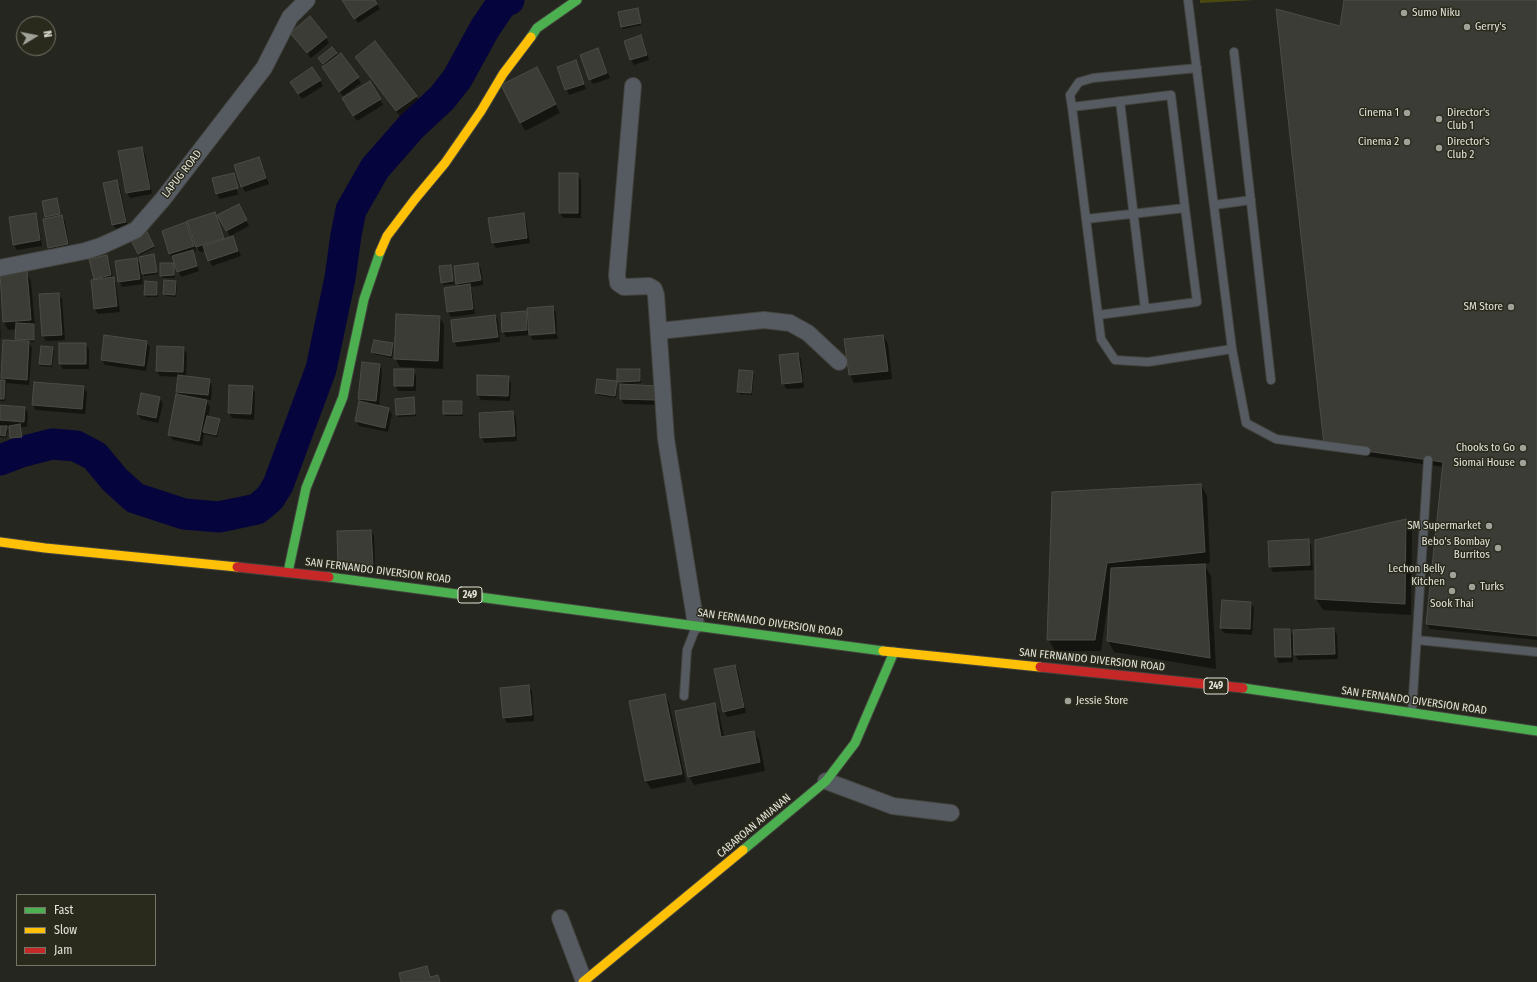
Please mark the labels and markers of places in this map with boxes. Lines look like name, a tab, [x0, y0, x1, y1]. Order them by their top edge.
place label: Sumo Niku	[1412, 6, 1460, 20]
marker: Sumo Niku	[1399, 8, 1409, 18]
place label: Gerry's	[1475, 20, 1506, 34]
marker: Gerry's	[1462, 22, 1472, 32]
place label: Cinema 1	[1359, 106, 1399, 120]
place label: Director's Club 1	[1447, 106, 1490, 132]
marker: Cinema 1	[1402, 108, 1412, 118]
marker: Director's Club 1	[1434, 114, 1444, 124]
place label: Cinema 2	[1358, 135, 1399, 149]
place label: Director's Club 2	[1447, 135, 1490, 161]
marker: Cinema 2	[1402, 137, 1412, 147]
marker: Director's Club 2	[1434, 143, 1444, 153]
place label: SM Store	[1464, 300, 1503, 314]
marker: SM Store	[1506, 302, 1516, 312]
place label: Chooks to Go	[1456, 441, 1515, 455]
marker: Chooks to Go	[1518, 443, 1528, 453]
place label: Siomai House	[1453, 456, 1515, 470]
marker: Siomai House	[1518, 458, 1528, 468]
place label: SM Supermarket	[1407, 519, 1481, 533]
marker: SM Supermarket	[1484, 521, 1494, 531]
place label: Bebo's Bombay Burritos	[1421, 535, 1490, 561]
marker: Bebo's Bombay Burritos	[1493, 543, 1503, 553]
place label: Lechon Belly Kitchen	[1388, 562, 1445, 588]
marker: Lechon Belly Kitchen	[1448, 570, 1458, 580]
place label: Turks	[1480, 580, 1504, 594]
marker: Turks	[1467, 582, 1477, 592]
marker: Sook Thai	[1447, 586, 1457, 596]
place label: Sook Thai	[1430, 597, 1474, 611]
place label: Jessie Store	[1076, 694, 1128, 708]
marker: Jessie Store	[1063, 696, 1073, 706]

